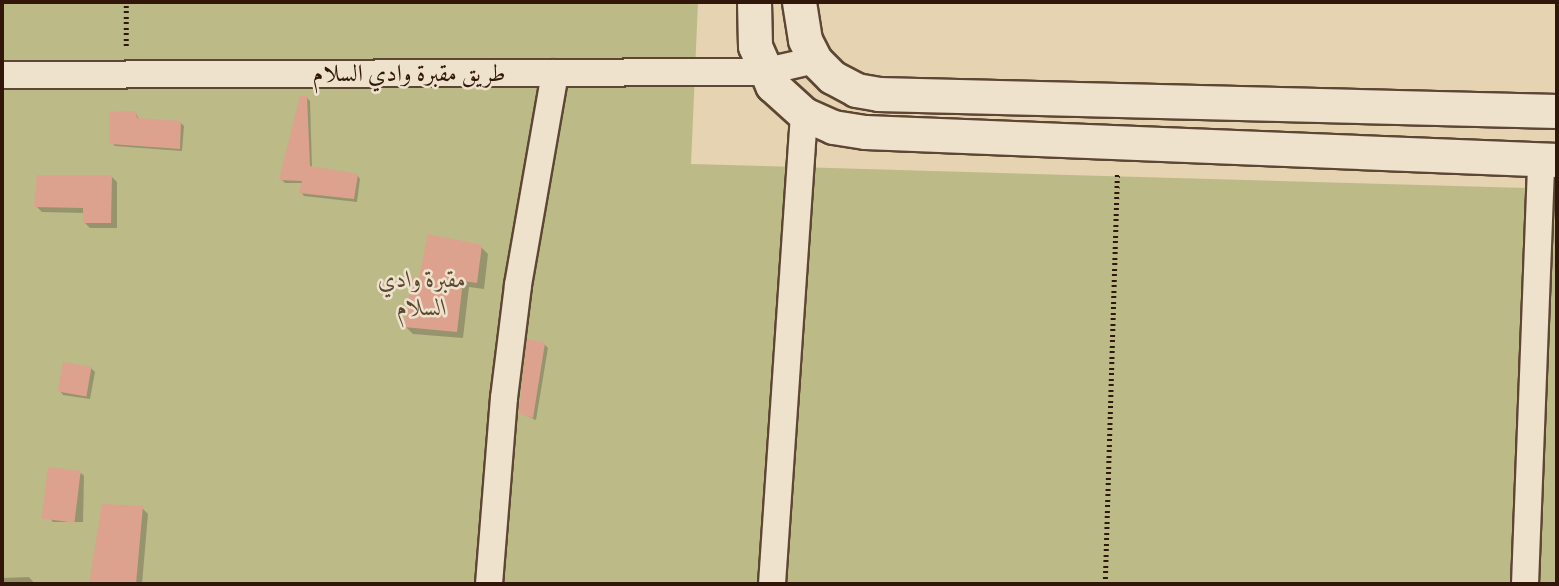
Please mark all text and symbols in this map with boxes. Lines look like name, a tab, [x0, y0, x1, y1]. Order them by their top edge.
street label: طريق مقبرة وادي السلام	[312, 60, 506, 88]
park label: مقبرة وادي السلام	[378, 266, 466, 322]

